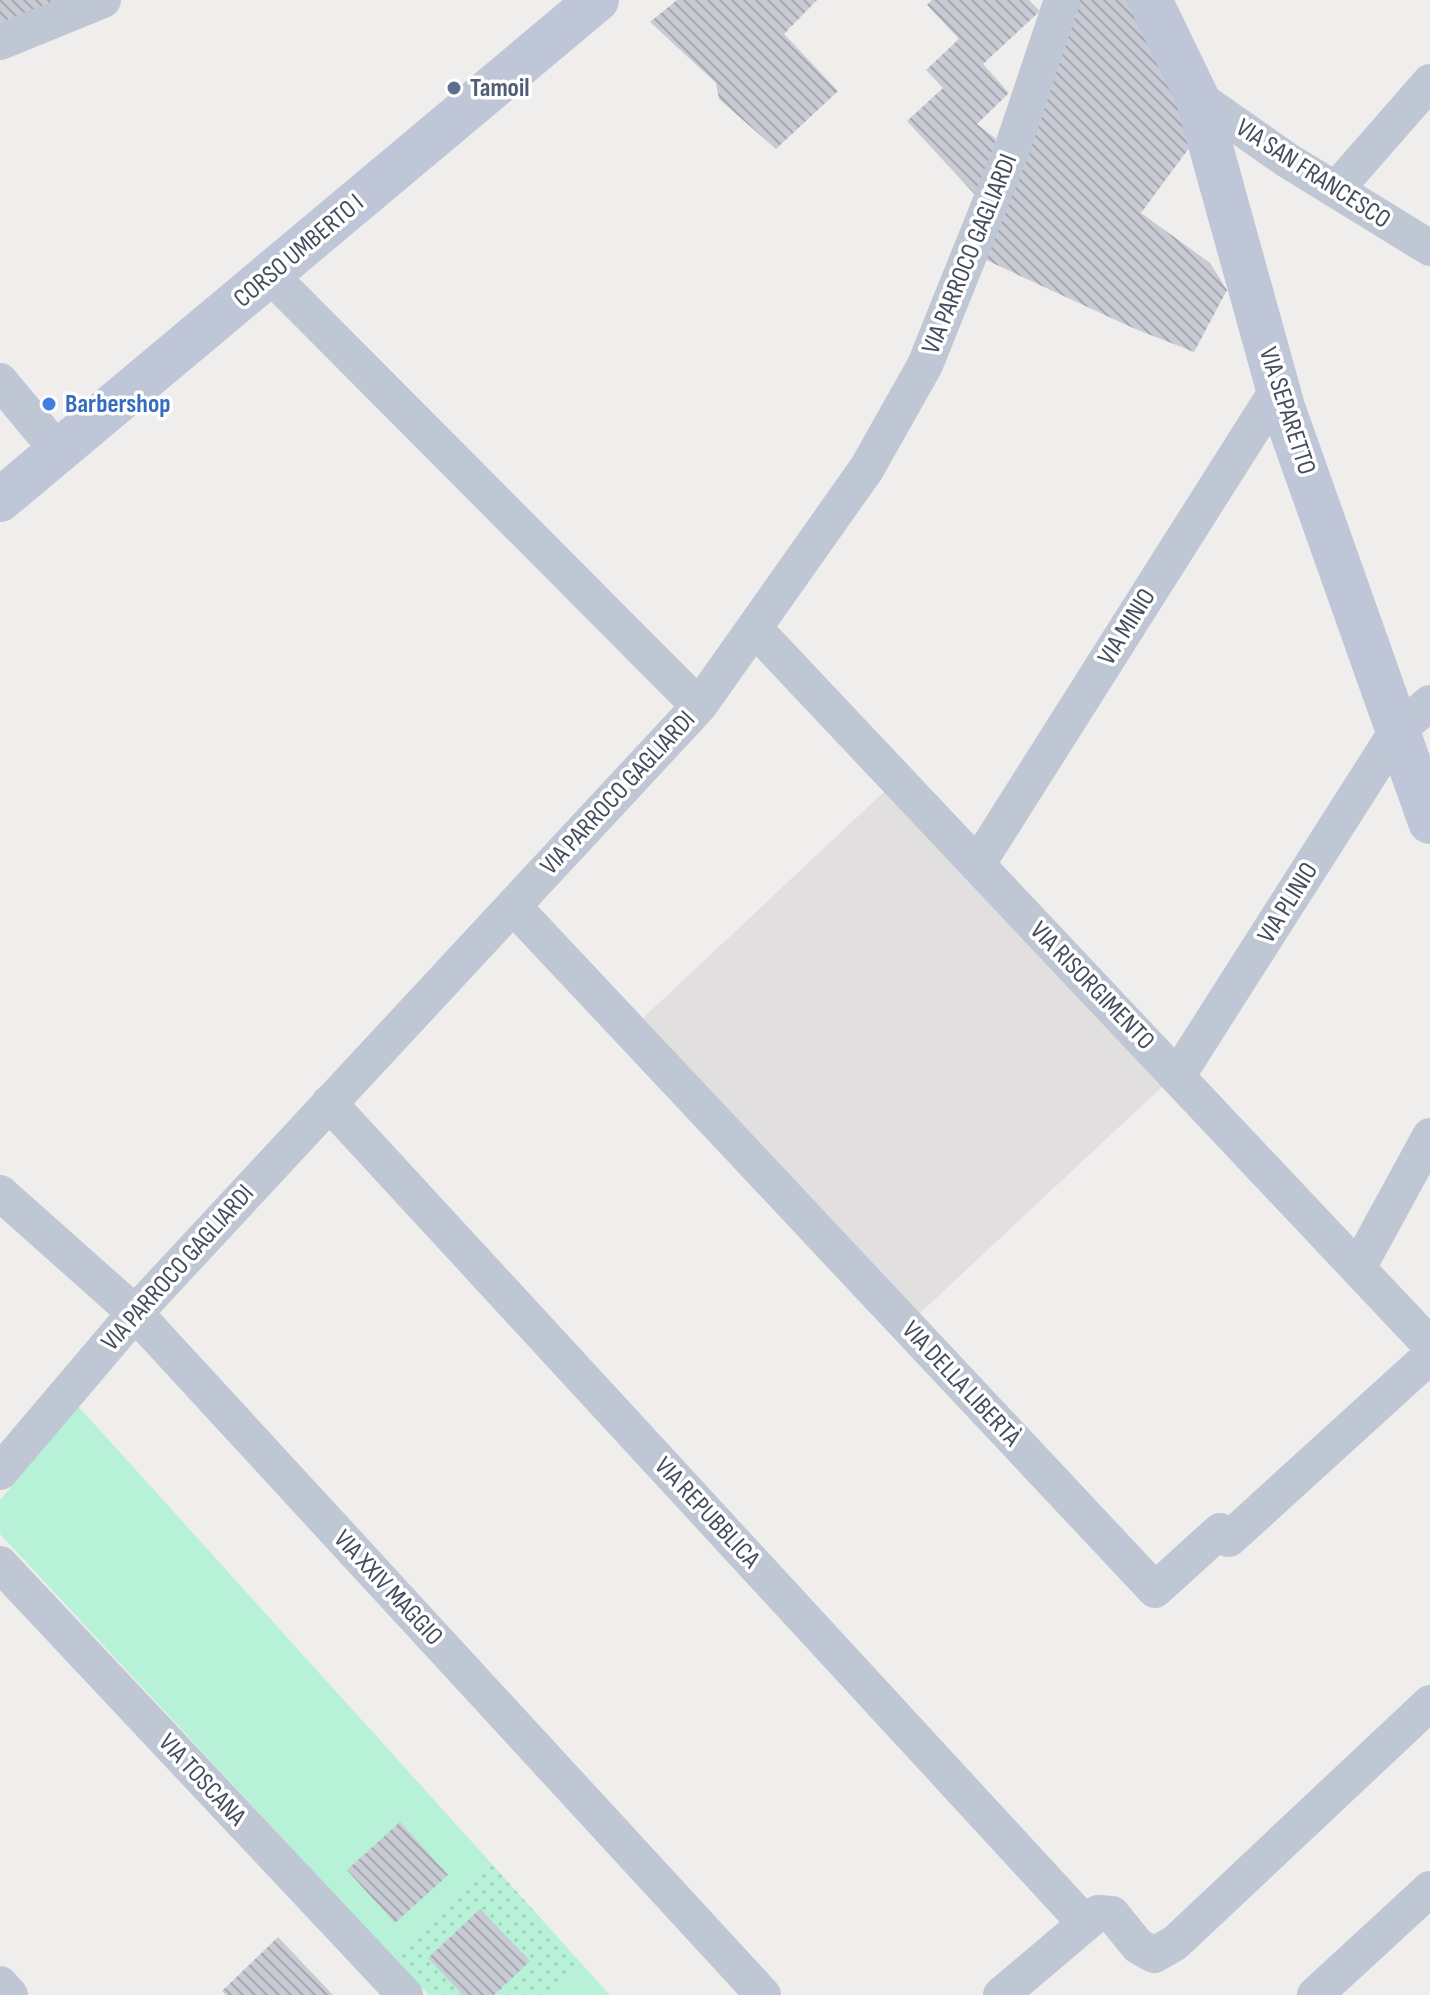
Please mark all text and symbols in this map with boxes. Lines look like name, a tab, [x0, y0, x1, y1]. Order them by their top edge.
place label: Tamoil	[470, 73, 530, 104]
marker: Tamoil	[445, 79, 463, 97]
street label: VIA SAN FRANCESCO	[1230, 113, 1396, 235]
street label: VIA PARROCO GAGLIARDI	[916, 150, 1024, 358]
street label: CORSO UMBERTO I	[228, 188, 370, 314]
street label: VIA SEPARETTO	[1252, 343, 1322, 479]
place label: Barbershop	[65, 389, 171, 420]
marker: Barbershop	[40, 395, 58, 413]
street label: VIA MINIO	[1092, 583, 1162, 671]
street label: VIA PARROCO GAGLIARDI	[534, 705, 702, 881]
street label: VIA PLINIO	[1251, 857, 1325, 949]
street label: VIA RISORGIMENTO	[1023, 916, 1161, 1056]
street label: VIA PARROCO GAGLIARDI	[95, 1179, 261, 1357]
street label: VIA DELLA LIBERTÀ	[895, 1315, 1027, 1454]
street label: VIA REPUBBLICA	[648, 1451, 767, 1576]
street label: VIA XXIV MAGGIO	[327, 1524, 449, 1652]
street label: VIA TOSCANA	[152, 1728, 253, 1833]

